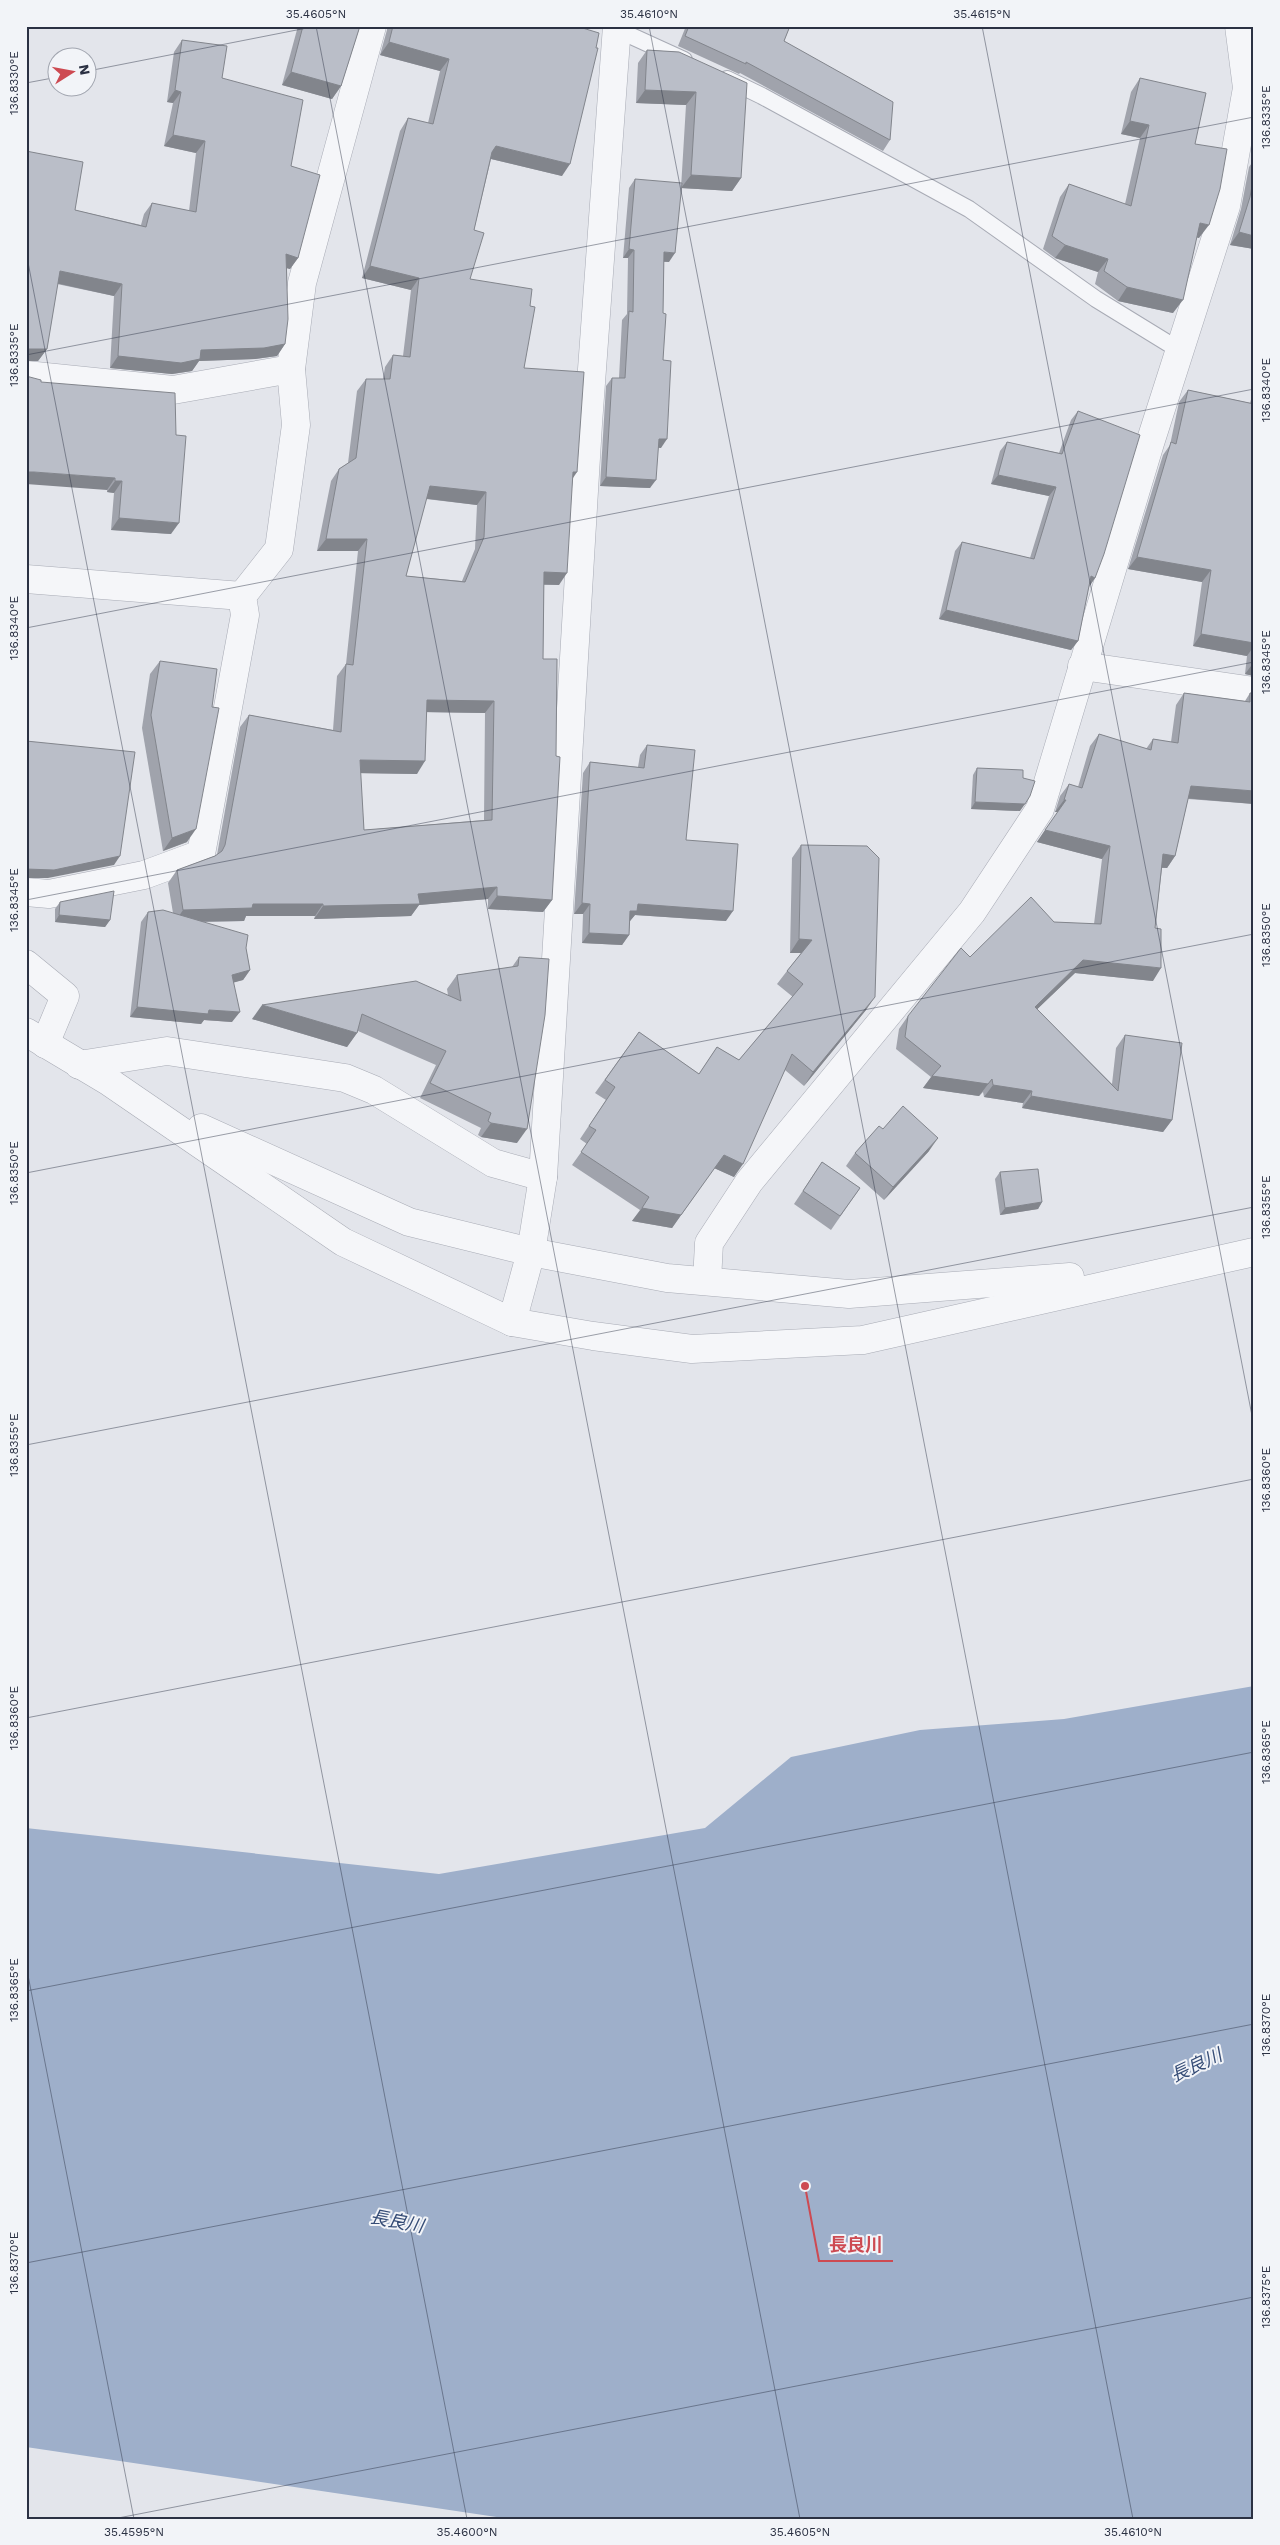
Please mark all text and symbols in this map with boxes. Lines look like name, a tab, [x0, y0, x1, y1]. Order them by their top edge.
text: 35.4605°N	[286, 7, 346, 21]
text: 35.4610°N	[620, 7, 678, 21]
text: 35.4615°N	[953, 7, 1011, 21]
north arrow	[48, 48, 98, 98]
text: 136.8330°E	[7, 51, 21, 115]
text: N	[76, 63, 94, 76]
text: 136.8335°E	[1259, 85, 1273, 149]
text: 136.8335°E	[7, 323, 21, 387]
text: 136.8340°E	[1259, 358, 1273, 422]
text: 136.8340°E	[7, 596, 21, 660]
text: 136.8345°E	[1259, 630, 1273, 694]
text: 136.8345°E	[7, 868, 21, 932]
text: 136.8350°E	[1259, 903, 1273, 967]
text: 136.8350°E	[7, 1141, 21, 1205]
text: 136.8355°E	[1259, 1175, 1273, 1239]
text: 136.8355°E	[7, 1413, 21, 1477]
text: 136.8360°E	[1259, 1448, 1273, 1512]
text: 136.8360°E	[7, 1686, 21, 1750]
text: 136.8365°E	[1259, 1720, 1273, 1784]
text: 136.8365°E	[7, 1958, 21, 2022]
text: 136.8370°E	[1259, 1993, 1273, 2056]
water label: 長良川	[1167, 2043, 1227, 2086]
water label: 長良川	[368, 2206, 427, 2237]
callout: 長良川	[819, 2228, 893, 2261]
text: 136.8370°E	[7, 2231, 21, 2294]
text: 長良川	[829, 2234, 883, 2255]
text: 136.8375°E	[1259, 2265, 1273, 2328]
text: 35.4595°N	[104, 2525, 164, 2539]
text: 35.4600°N	[437, 2525, 497, 2539]
text: 35.4605°N	[770, 2525, 830, 2539]
text: 35.4610°N	[1104, 2525, 1162, 2539]

